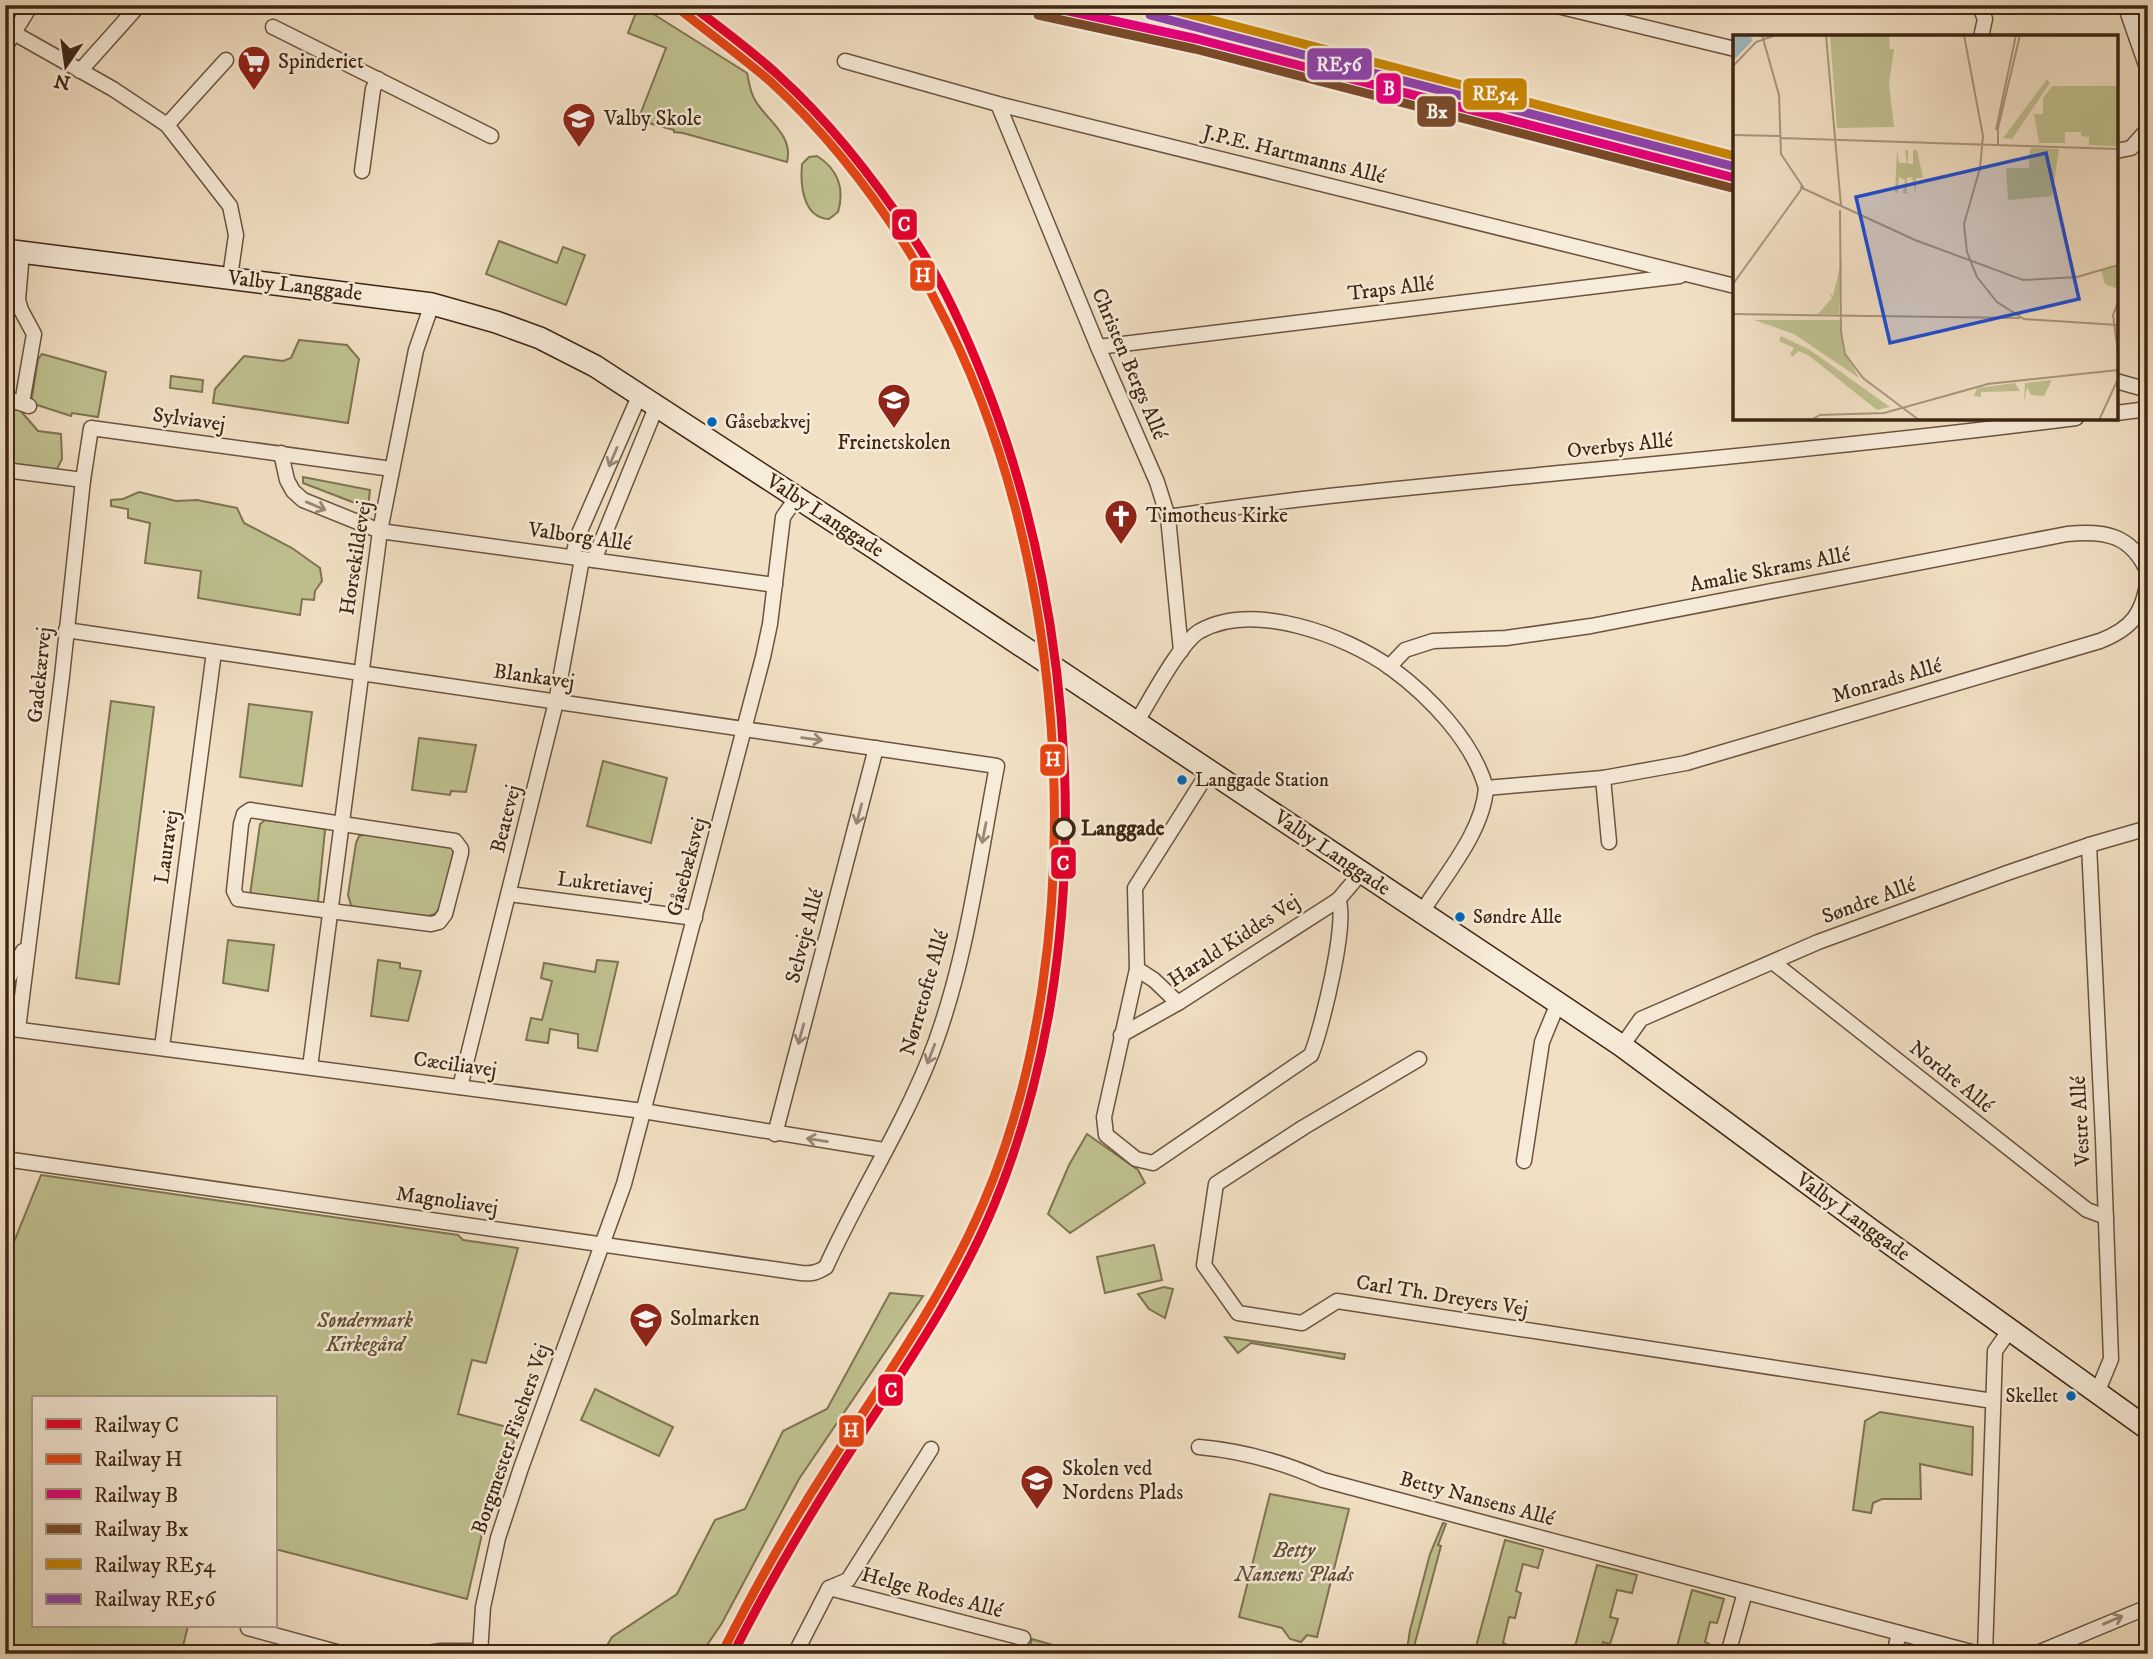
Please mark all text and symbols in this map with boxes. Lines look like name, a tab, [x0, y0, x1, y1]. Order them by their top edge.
north arrow	[32, 32, 102, 102]
inset map	[1733, 35, 2118, 420]
supermarket icon: Spinderiet	[235, 43, 273, 92]
line badge: RE56	[1306, 47, 1373, 81]
place label: Spinderiet	[278, 49, 364, 75]
text: RE56	[1316, 54, 1363, 77]
text: N	[52, 68, 73, 94]
line badge: B	[1375, 72, 1402, 105]
line badge: RE54	[1462, 77, 1528, 111]
text: B	[1383, 78, 1395, 101]
text: RE54	[1472, 83, 1519, 106]
line badge: Bx	[1416, 95, 1457, 128]
school or university icon: Valby Skole	[560, 100, 598, 149]
text: Bx	[1426, 101, 1448, 124]
place label: Valby Skole	[603, 106, 702, 132]
street label: J.P.E. Hartmanns Allé	[1198, 119, 1388, 190]
line badge: C	[891, 208, 918, 241]
text: C	[898, 214, 910, 237]
line badge: H	[909, 259, 936, 292]
street label: Valby Langgade	[225, 265, 364, 307]
text: H	[915, 265, 931, 288]
street label: Traps Allé	[1346, 271, 1436, 307]
street label: Christen Bergs Allé	[1085, 284, 1173, 444]
school or university icon: Freinetskolen	[875, 381, 913, 430]
street label: Sylviavej	[151, 402, 227, 438]
place label: Gåsebækvej	[725, 411, 811, 434]
marker: Gåsebækvej	[705, 415, 719, 429]
street label: Overbys Allé	[1566, 427, 1675, 464]
place label: Freinetskolen	[837, 430, 951, 456]
one-way arrow	[606, 445, 619, 467]
street label: Valby Langgade	[760, 468, 889, 564]
church icon: Timotheus Kirke	[1102, 497, 1140, 546]
street label: Horsekildevej	[334, 499, 378, 617]
one-way arrow	[305, 500, 327, 513]
place label: Timotheus Kirke	[1146, 503, 1288, 529]
street label: Valborg Allé	[526, 517, 634, 557]
street label: Amalie Skrams Allé	[1687, 542, 1853, 598]
street label: Gadekærvej	[22, 626, 58, 724]
street label: Monrads Allé	[1829, 653, 1945, 709]
street label: Blankavej	[492, 658, 576, 696]
one-way arrow	[800, 733, 823, 746]
line badge: H	[1039, 743, 1066, 777]
text: H	[1045, 749, 1061, 772]
place label: Langgade Station	[1195, 769, 1329, 792]
marker: Langgade Station	[1175, 773, 1189, 787]
street label: Beatevej	[485, 782, 527, 856]
one-way arrow	[852, 802, 865, 825]
street label: Valby Langgade	[1268, 804, 1396, 902]
street label: Lauravej	[149, 809, 185, 885]
street label: Gåsebæksvej	[661, 815, 713, 919]
place label: Langgade	[1081, 816, 1165, 842]
marker: Langgade	[1053, 818, 1075, 840]
one-way arrow	[977, 821, 990, 844]
line badge: C	[1050, 846, 1077, 880]
text: C	[1057, 853, 1069, 876]
street label: Lukretiavej	[556, 866, 654, 904]
street label: Søndre Allé	[1818, 872, 1920, 930]
street label: Selveje Allé	[780, 886, 830, 986]
street label: Harald Kiddes Vej	[1163, 889, 1305, 993]
place label: Søndre Alle	[1473, 906, 1562, 929]
marker: Søndre Alle	[1453, 910, 1467, 924]
street label: Nørretofte Allé	[895, 927, 955, 1059]
one-way arrow	[794, 1023, 807, 1045]
street label: Nordre Allé	[1904, 1035, 1999, 1119]
one-way arrow	[923, 1042, 936, 1064]
street label: Cæciliavej	[412, 1046, 498, 1084]
street label: Vestre Allé	[2066, 1075, 2096, 1168]
one-way arrow	[806, 1133, 829, 1146]
street label: Valby Langgade	[1790, 1166, 1916, 1267]
street label: Magnoliavej	[394, 1181, 500, 1221]
street label: Carl Th. Dreyers Vej	[1354, 1270, 1530, 1322]
school or university icon: Solmarken	[627, 1300, 665, 1349]
place label: Solmarken	[670, 1306, 760, 1332]
park label: Søndermark Kirkegård	[316, 1308, 413, 1358]
street label: Borgmester Fischers Vej	[466, 1340, 556, 1538]
line badge: C	[877, 1373, 904, 1407]
text: C	[885, 1380, 897, 1403]
place label: Skellet	[2006, 1385, 2058, 1408]
marker: Skellet	[2064, 1389, 2078, 1403]
legend	[32, 1396, 276, 1628]
text: Railway C	[94, 1413, 179, 1439]
line badge: H	[838, 1414, 865, 1448]
text: H	[843, 1420, 859, 1443]
text: Railway H	[94, 1447, 183, 1473]
place label: Skolen ved Nordens Plads	[1062, 1456, 1183, 1506]
school or university icon: Skolen ved Nordens Plads	[1018, 1462, 1056, 1511]
street label: Betty Nansens Allé	[1397, 1466, 1558, 1532]
text: Railway B	[94, 1483, 178, 1509]
text: Railway Bx	[94, 1517, 189, 1543]
park label: Betty Nansens Plads	[1234, 1538, 1354, 1588]
text: Railway RE54	[94, 1553, 216, 1579]
street label: Helge Rodes Allé	[859, 1562, 1006, 1624]
text: Railway RE56	[94, 1587, 216, 1613]
one-way arrow	[2102, 1613, 2124, 1626]

